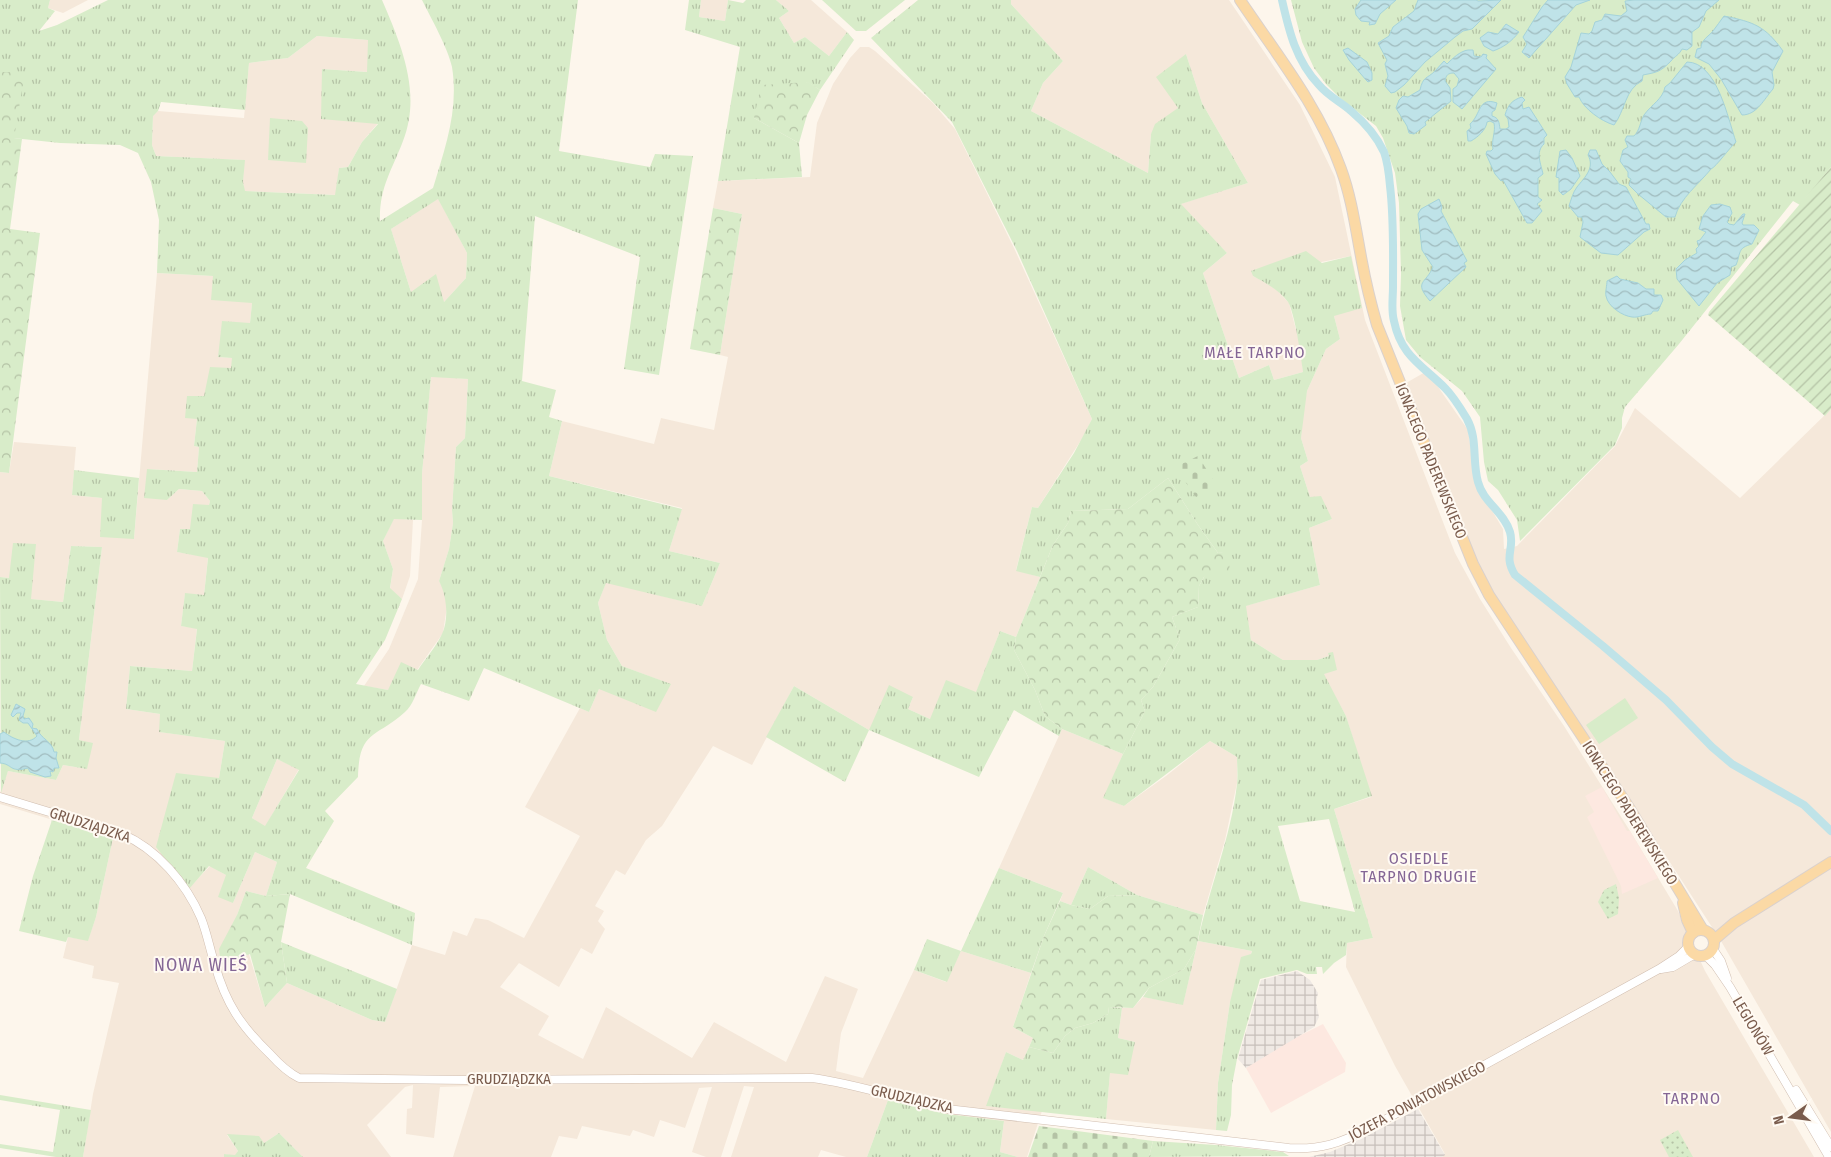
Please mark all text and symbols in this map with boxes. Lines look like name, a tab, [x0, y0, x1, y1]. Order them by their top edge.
district label: MAŁE TARPNO	[1204, 343, 1306, 362]
street label: IGNACEGO PADEREWSKIEGO	[1391, 380, 1471, 542]
street label: IGNACEGO PADEREWSKIEGO	[1578, 738, 1682, 888]
street label: GRUDZIĄDZKA	[47, 803, 133, 847]
district label: OSIEDLE TARPNO DRUGIE	[1361, 849, 1477, 886]
district label: NOWA WIEŚ	[154, 954, 248, 976]
street label: LEGIONÓW	[1728, 993, 1778, 1059]
street label: JÓZEFA PONIATOWSKIEGO	[1345, 1057, 1489, 1145]
street label: GRUDZIĄDZKA	[467, 1070, 551, 1088]
street label: GRUDZIĄDZKA	[869, 1081, 955, 1117]
district label: TARPNO	[1663, 1089, 1721, 1108]
north arrow	[1766, 1092, 1816, 1142]
text: N	[1770, 1114, 1788, 1126]

